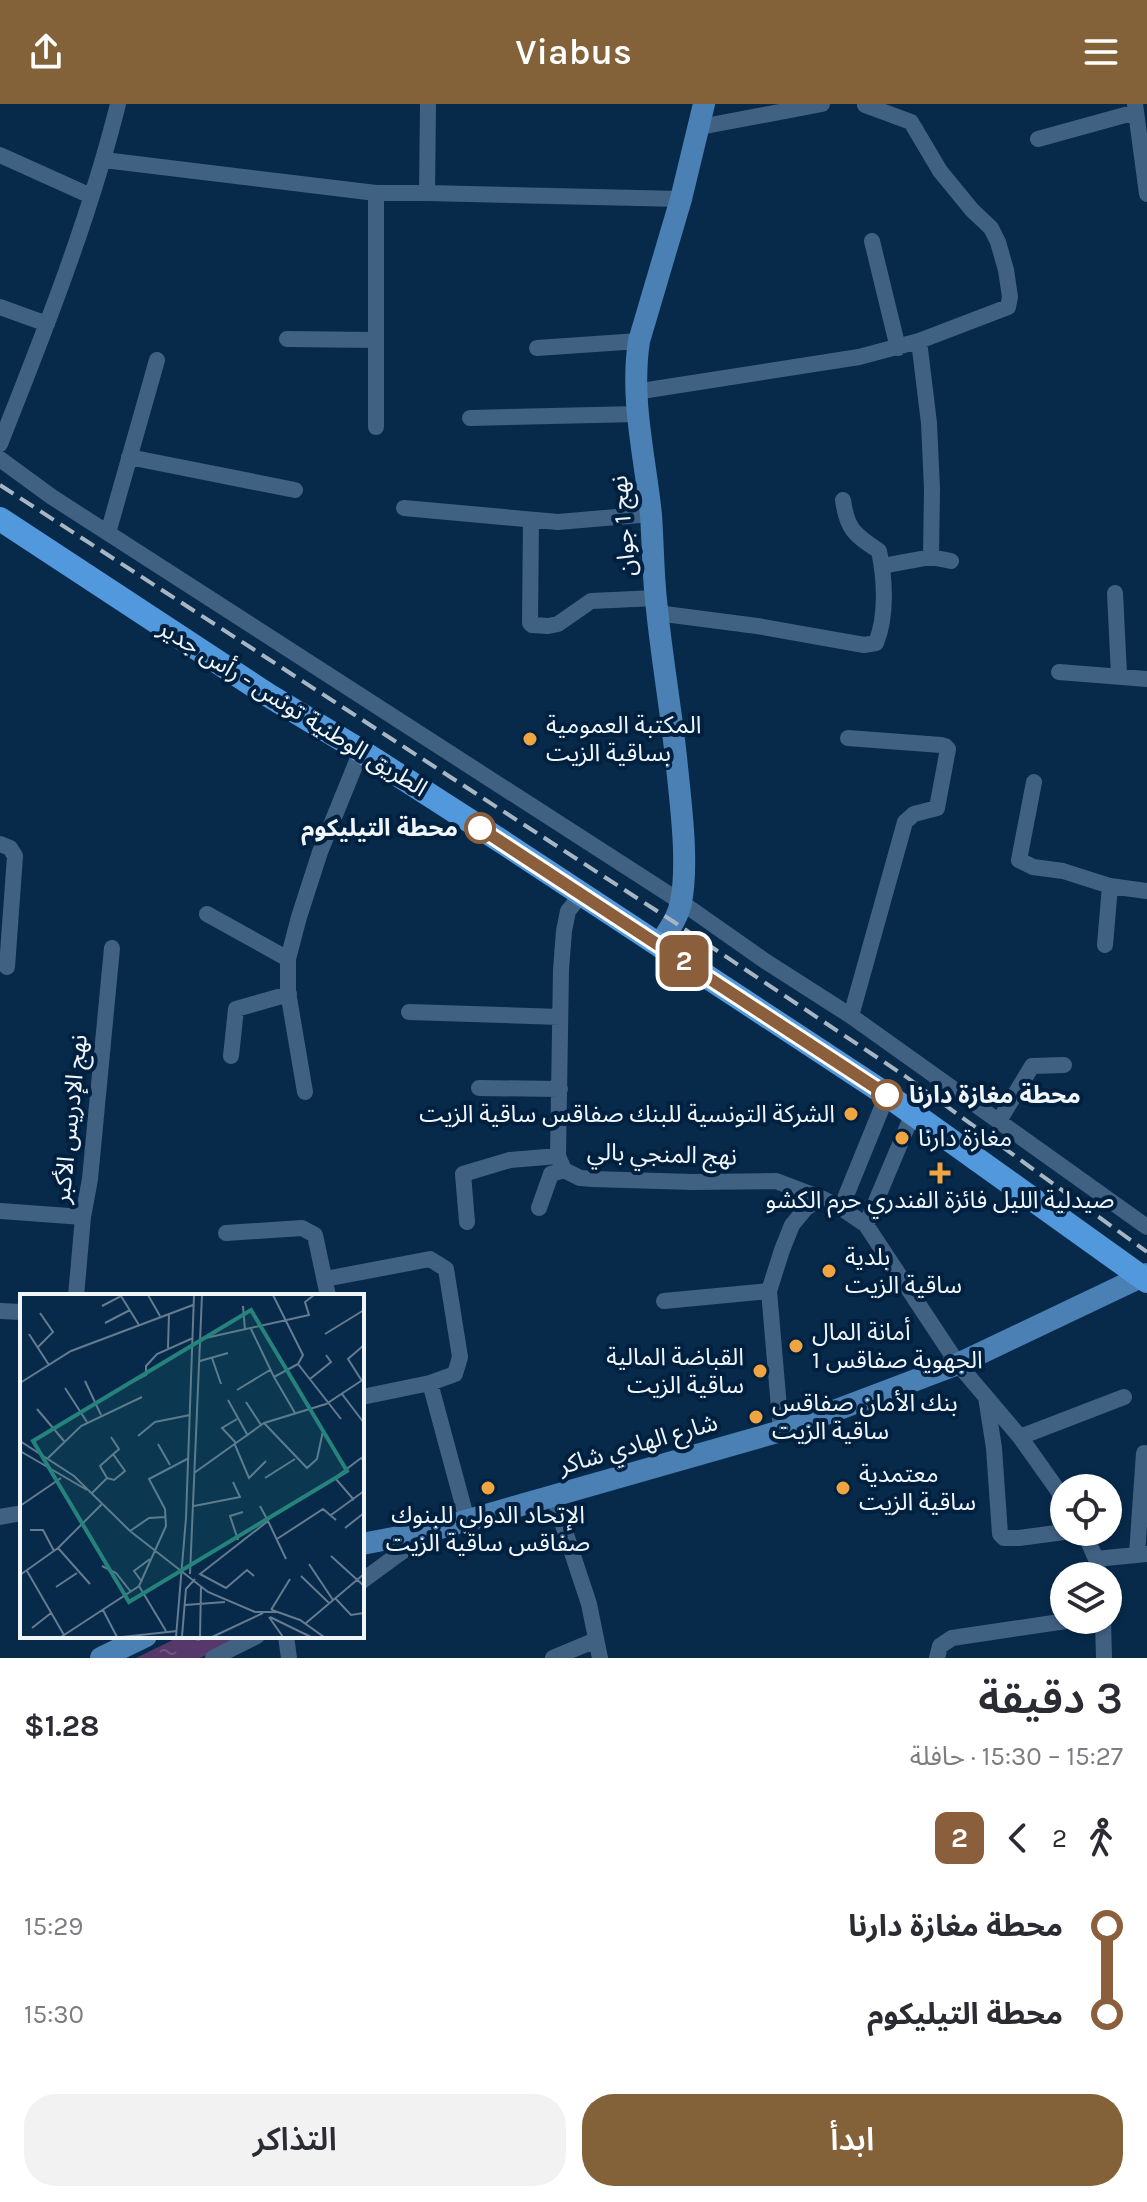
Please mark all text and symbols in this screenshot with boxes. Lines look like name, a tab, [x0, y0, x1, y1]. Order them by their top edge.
icon: share	[24, 30, 68, 74]
icon: menu	[1079, 30, 1123, 74]
text: Viabus	[515, 31, 632, 73]
street label: نهج 1 جوان	[605, 474, 644, 578]
street label: الطريق الوطنية تونس - رأس جدير	[152, 611, 434, 803]
place label: المكتبة العمومية بساقية الزيت	[546, 711, 701, 767]
marker: المكتبة العمومية بساقية الزيت	[521, 730, 539, 748]
marker: محطة التيليكوم	[465, 813, 495, 843]
place label: محطة التيليكوم	[301, 814, 458, 846]
line badge: 2	[658, 935, 710, 987]
text: 2	[676, 944, 692, 977]
street label: نهج الإدريس الأكبر	[47, 1033, 96, 1206]
marker: محطة مغازة دارنا	[872, 1080, 902, 1110]
place label: محطة مغازة دارنا	[909, 1081, 1081, 1109]
place label: الشركة التونسية للبنك صفاقس ساقية الزيت	[419, 1100, 835, 1128]
marker: الشركة التونسية للبنك صفاقس ساقية الزيت	[842, 1105, 860, 1123]
place label: مغازة دارنا	[918, 1124, 1012, 1152]
marker: مغازة دارنا	[893, 1129, 911, 1147]
street label: نهج المنجي بالي	[586, 1137, 737, 1175]
marker: صيدلية الليل فائزة الفندري حرم الكشو	[931, 1164, 949, 1182]
place label: صيدلية الليل فائزة الفندري حرم الكشو	[766, 1186, 1114, 1219]
place label: بلدية ساقية الزيت	[845, 1243, 962, 1299]
marker: بلدية ساقية الزيت	[820, 1262, 838, 1280]
inset map	[20, 1294, 364, 1638]
place label: أمانة المال الجهوية صفاقس 1	[812, 1316, 983, 1374]
marker: أمانة المال الجهوية صفاقس 1	[787, 1337, 805, 1355]
place label: القباضة المالية ساقية الزيت	[606, 1343, 744, 1399]
marker: القباضة المالية ساقية الزيت	[751, 1362, 769, 1380]
place label: بنك الأمان صفاقس ساقية الزيت	[772, 1389, 958, 1445]
street label: شارع الهادي شاكر	[554, 1408, 722, 1485]
marker: بنك الأمان صفاقس ساقية الزيت	[747, 1408, 765, 1426]
place label: معتمدية ساقية الزيت	[859, 1460, 976, 1516]
map controls	[1050, 1474, 1122, 1634]
button: locate	[1050, 1474, 1122, 1546]
marker: الإتحاد الدولي للبنوك صفاقس ساقية الزيت	[479, 1479, 497, 1497]
marker: معتمدية ساقية الزيت	[834, 1479, 852, 1497]
place label: الإتحاد الدولي للبنوك صفاقس ساقية الزيت	[386, 1501, 590, 1557]
button: layers	[1050, 1562, 1122, 1634]
text: 3 دقيقة	[978, 1673, 1123, 1724]
text: $1.28	[24, 1708, 99, 1744]
text: 15:27 – 15:30 · حافلة	[910, 1741, 1123, 1772]
icon: back	[996, 1816, 1040, 1860]
icon: walk	[1079, 1816, 1123, 1860]
text: 2	[951, 1821, 968, 1854]
text: 2	[1052, 1823, 1067, 1854]
text: محطة مغازة دارنا	[848, 1908, 1063, 1944]
text: 15:29	[24, 1911, 83, 1942]
text: محطة التيليكوم	[867, 1996, 1063, 2032]
text: 15:30	[24, 1999, 84, 2030]
button: التذاكر	[24, 2094, 566, 2186]
button: ابدأ	[582, 2094, 1123, 2186]

